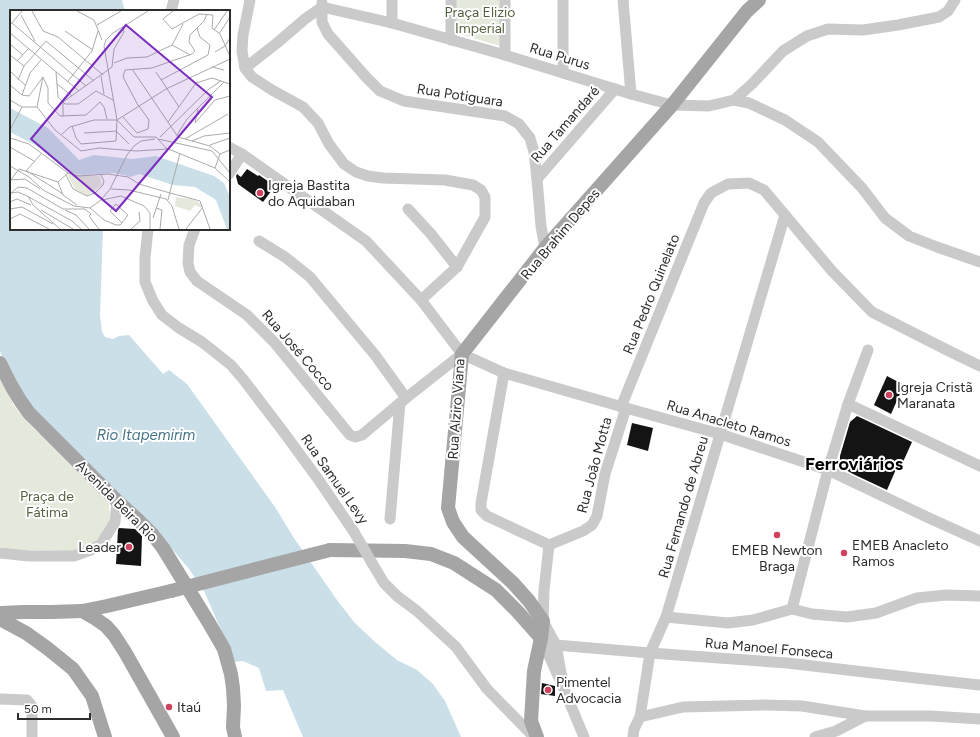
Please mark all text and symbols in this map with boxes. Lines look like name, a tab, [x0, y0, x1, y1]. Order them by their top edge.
park label: Praça Elizio Imperial	[445, 4, 515, 37]
inset map	[10, 10, 230, 230]
street label: Rua Purus	[528, 39, 592, 74]
street label: Rua Potiguara	[416, 80, 504, 111]
street label: Rua Tamandaré	[528, 82, 603, 166]
place label: Igreja Bastita do Aquidaban	[268, 177, 355, 210]
street label: Rua Brahim Depes	[517, 185, 603, 283]
marker: Igreja Bastita do Aquidaban	[255, 188, 265, 198]
street label: Rua Pedro Quinelato	[620, 232, 683, 357]
street label: Rua José Cocco	[258, 306, 337, 394]
street label: Rua Alziro Viana	[444, 358, 469, 460]
place label: Igreja Cristã Maranata	[897, 379, 973, 412]
marker: Igreja Cristã Maranata	[884, 390, 894, 400]
street label: Rua Anacleto Ramos	[665, 396, 793, 450]
street label: Rua João Motta	[573, 415, 615, 515]
water label: Rio Itapemirim	[97, 426, 196, 444]
street label: Rua Samuel Levy	[297, 431, 372, 528]
street label: Rua Fernando de Abreu	[655, 434, 712, 580]
district label: Ferroviários	[805, 453, 904, 475]
street label: Avenida Beira Rio	[72, 457, 161, 546]
park label: Praça de Fátima	[20, 488, 74, 521]
marker: EMEB Newton Braga	[772, 530, 782, 540]
place label: EMEB Anacleto Ramos	[852, 537, 949, 570]
place label: Leader	[78, 539, 121, 556]
marker: Leader	[124, 542, 134, 552]
place label: EMEB Newton Braga	[732, 542, 823, 575]
marker: EMEB Anacleto Ramos	[839, 548, 849, 558]
street label: Rua Manoel Fonseca	[704, 634, 834, 663]
place label: Pimentel Advocacia	[556, 674, 622, 707]
marker: Pimentel Advocacia	[543, 685, 553, 695]
scale bar	[18, 695, 90, 721]
place label: Itaú	[177, 699, 201, 716]
text: 50 m	[24, 702, 52, 716]
marker: Itaú	[164, 702, 174, 712]

